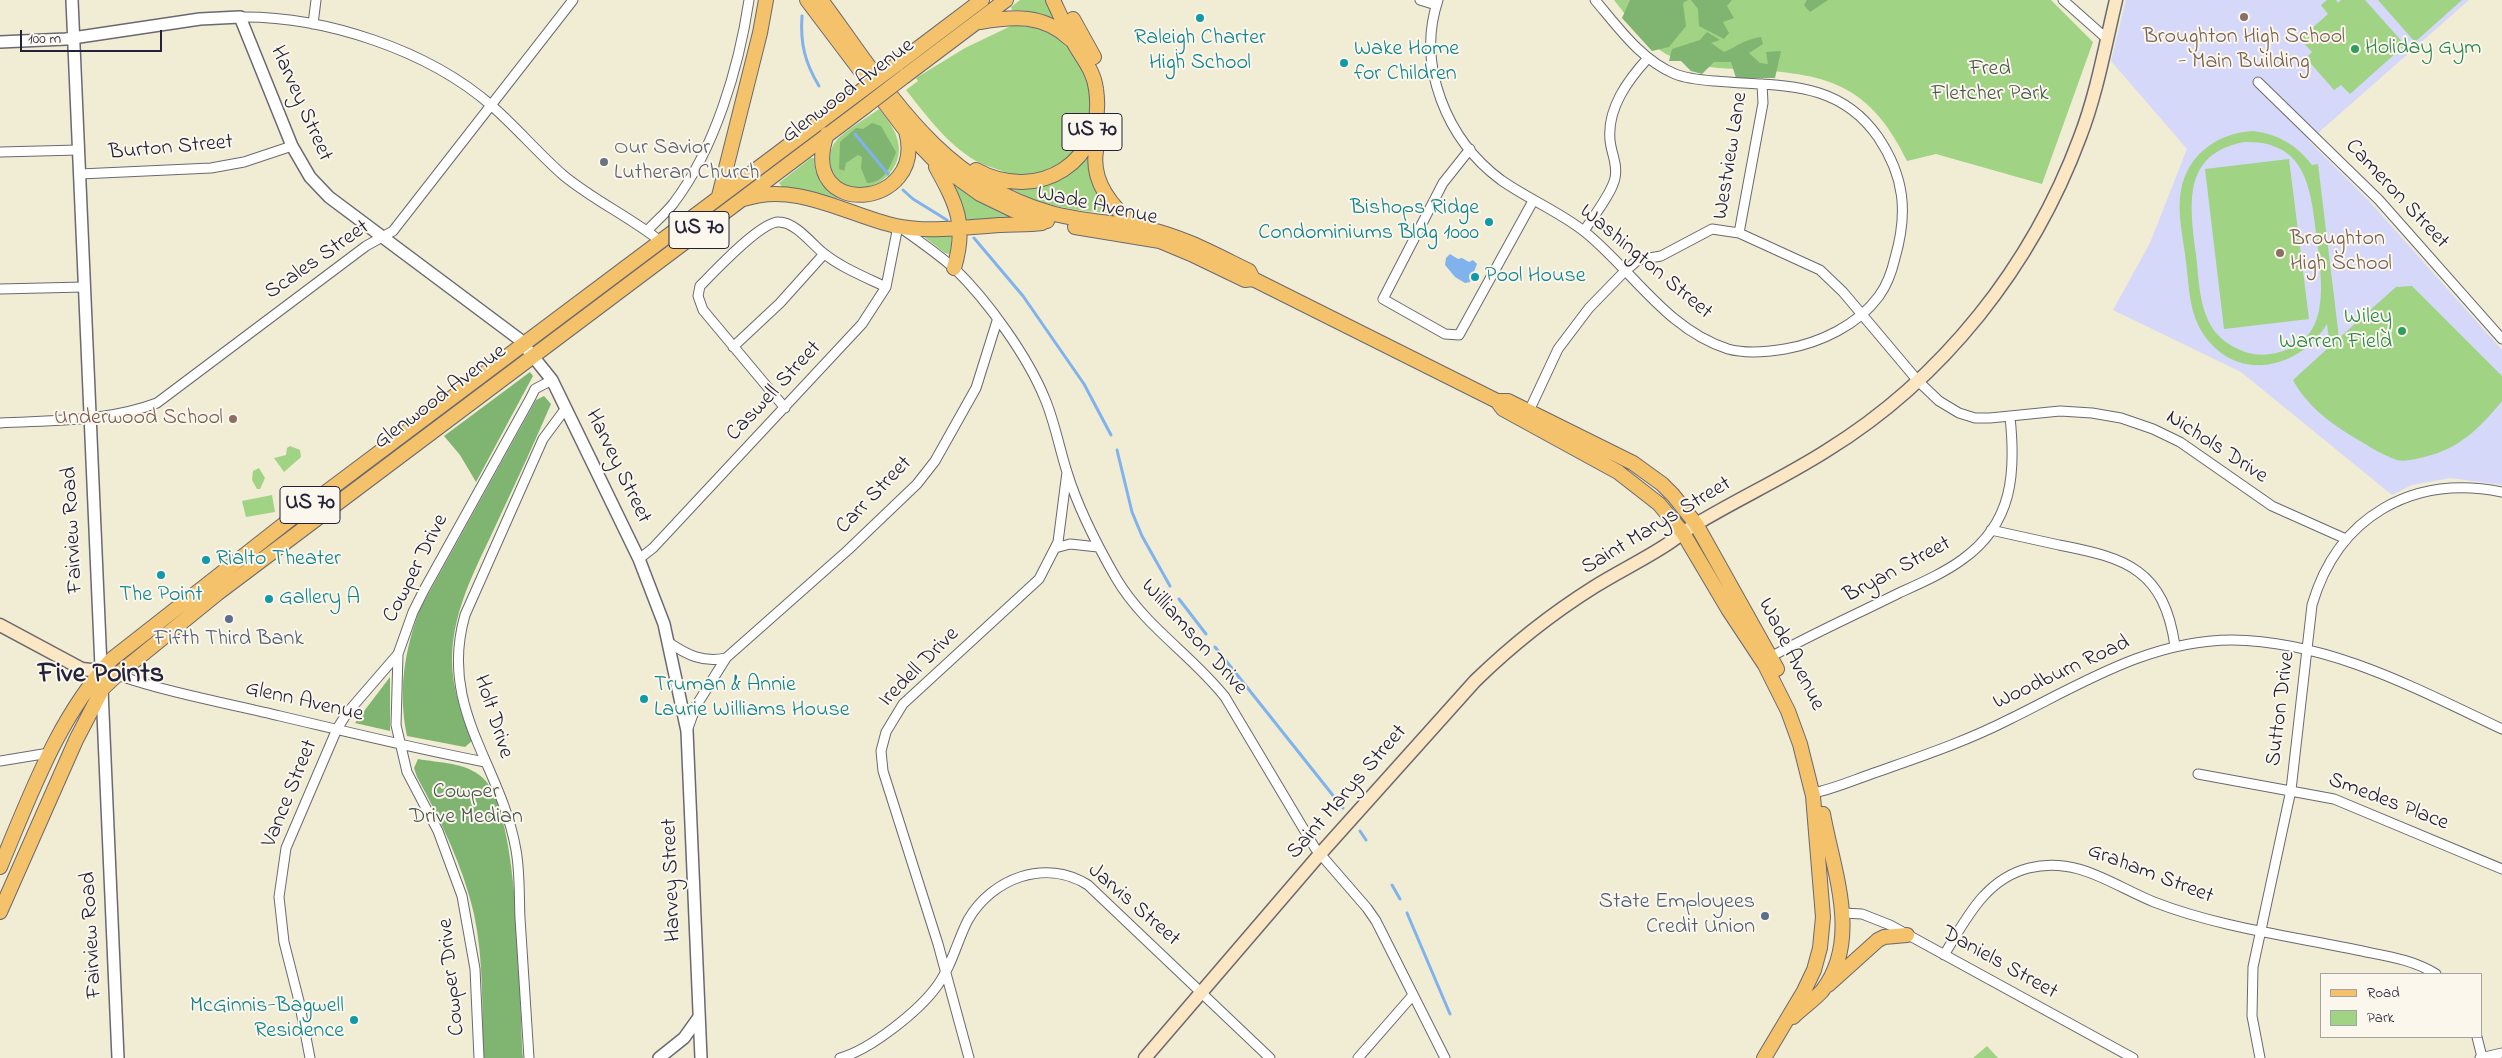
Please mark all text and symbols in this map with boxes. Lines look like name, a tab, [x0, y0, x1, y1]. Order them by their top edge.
marker: Broughton High School - Main Building	[2238, 11, 2250, 23]
marker: Raleigh Charter High School	[1194, 12, 1206, 24]
scale bar	[22, 20, 165, 52]
place label: Broughton High School - Main Building	[2143, 25, 2345, 76]
place label: Raleigh Charter High School	[1134, 26, 1266, 78]
text: 100 m	[28, 28, 61, 50]
street label: Glenwood Avenue	[778, 34, 920, 150]
place label: Holiday Gym	[2365, 36, 2481, 62]
place label: Wake Home for Children	[1354, 37, 1459, 88]
street label: Harvey Street	[263, 42, 337, 166]
marker: Holiday Gym	[2349, 43, 2361, 55]
marker: Wake Home for Children	[1338, 57, 1350, 69]
park label: Fred Fletcher Park	[1931, 57, 2049, 108]
street label: Westview Lane	[1709, 90, 1755, 222]
road number: US 70	[1062, 114, 1122, 150]
street label: Burton Street	[108, 130, 234, 168]
street label: Cameron Street	[2338, 134, 2454, 256]
place label: Our Savior Lutheran Church	[614, 136, 759, 188]
marker: Our Savior Lutheran Church	[598, 156, 610, 168]
street label: Wade Avenue	[1034, 181, 1160, 233]
place label: Bishops Ridge Condominiums Bldg 1000	[1258, 196, 1479, 248]
street label: Washington Street	[1573, 200, 1717, 326]
road number: US 70	[669, 212, 729, 248]
street label: Scales Street	[261, 215, 375, 307]
marker: Bishops Ridge Condominiums Bldg 1000	[1483, 216, 1495, 228]
place label: Broughton High School	[2290, 227, 2392, 278]
marker: Broughton High School	[2274, 247, 2286, 259]
place label: Pool House	[1485, 264, 1586, 290]
marker: Pool House	[1469, 271, 1481, 283]
place label: Wiley Warren Field	[2279, 305, 2392, 356]
marker: Wiley Warren Field	[2396, 325, 2408, 337]
street label: Caswell Street	[722, 336, 828, 448]
street label: Glenwood Avenue	[370, 340, 512, 456]
street label: Nichols Drive	[2160, 405, 2272, 491]
place label: Underwood School	[54, 406, 223, 432]
street label: Harvey Street	[578, 406, 656, 528]
marker: Underwood School	[227, 413, 239, 425]
street label: Carr Street	[831, 451, 919, 541]
street label: Fairview Road	[57, 466, 91, 594]
street label: Saint Marys Street	[1577, 472, 1737, 582]
road number: US 70	[280, 486, 340, 524]
street label: Cowper Drive	[378, 510, 456, 628]
street label: Bryan Street	[1840, 532, 1956, 610]
place label: Rialto Theater	[216, 547, 341, 573]
marker: Rialto Theater	[200, 554, 212, 566]
marker: The Point	[155, 569, 167, 581]
street label: Williamson Drive	[1134, 574, 1252, 702]
place label: The Point	[119, 583, 203, 609]
place label: Gallery A	[279, 586, 360, 612]
marker: Gallery A	[263, 593, 275, 605]
street label: Wade Avenue	[1750, 594, 1830, 716]
marker: Fifth Third Bank	[223, 613, 235, 625]
street label: Iredell Drive	[874, 622, 966, 714]
place label: Fifth Third Bank	[154, 627, 304, 653]
street label: Woodburn Road	[1990, 631, 2134, 717]
street label: Sutton Drive	[2262, 650, 2302, 768]
district label: Five Points	[38, 659, 164, 693]
street label: Holt Drive	[466, 672, 518, 762]
place label: Truman & Annie Laurie Williams House	[654, 673, 850, 724]
street label: Glenn Avenue	[242, 677, 366, 729]
marker: Truman & Annie Laurie Williams House	[638, 693, 650, 705]
street label: Saint Marys Street	[1282, 720, 1414, 866]
street label: Vance Street	[257, 736, 325, 852]
street label: Smedes Place	[2324, 768, 2452, 838]
park label: Cowper Drive Median	[409, 780, 523, 831]
street label: Harvey Street	[658, 818, 688, 942]
street label: Graham Street	[2083, 839, 2217, 911]
street label: Jarvis Street	[1081, 859, 1185, 953]
street label: Fairview Road	[76, 871, 110, 999]
place label: State Employees Credit Union	[1599, 890, 1755, 941]
marker: State Employees Credit Union	[1759, 910, 1771, 922]
street label: Cowper Drive	[434, 917, 472, 1037]
street label: Daniels Street	[1936, 921, 2062, 1007]
legend	[2320, 973, 2482, 1038]
text: Road	[2367, 982, 2400, 1004]
place label: McGinnis-Bagwell Residence	[190, 994, 344, 1046]
text: Park	[2367, 1007, 2394, 1029]
marker: McGinnis-Bagwell Residence	[348, 1014, 360, 1026]

